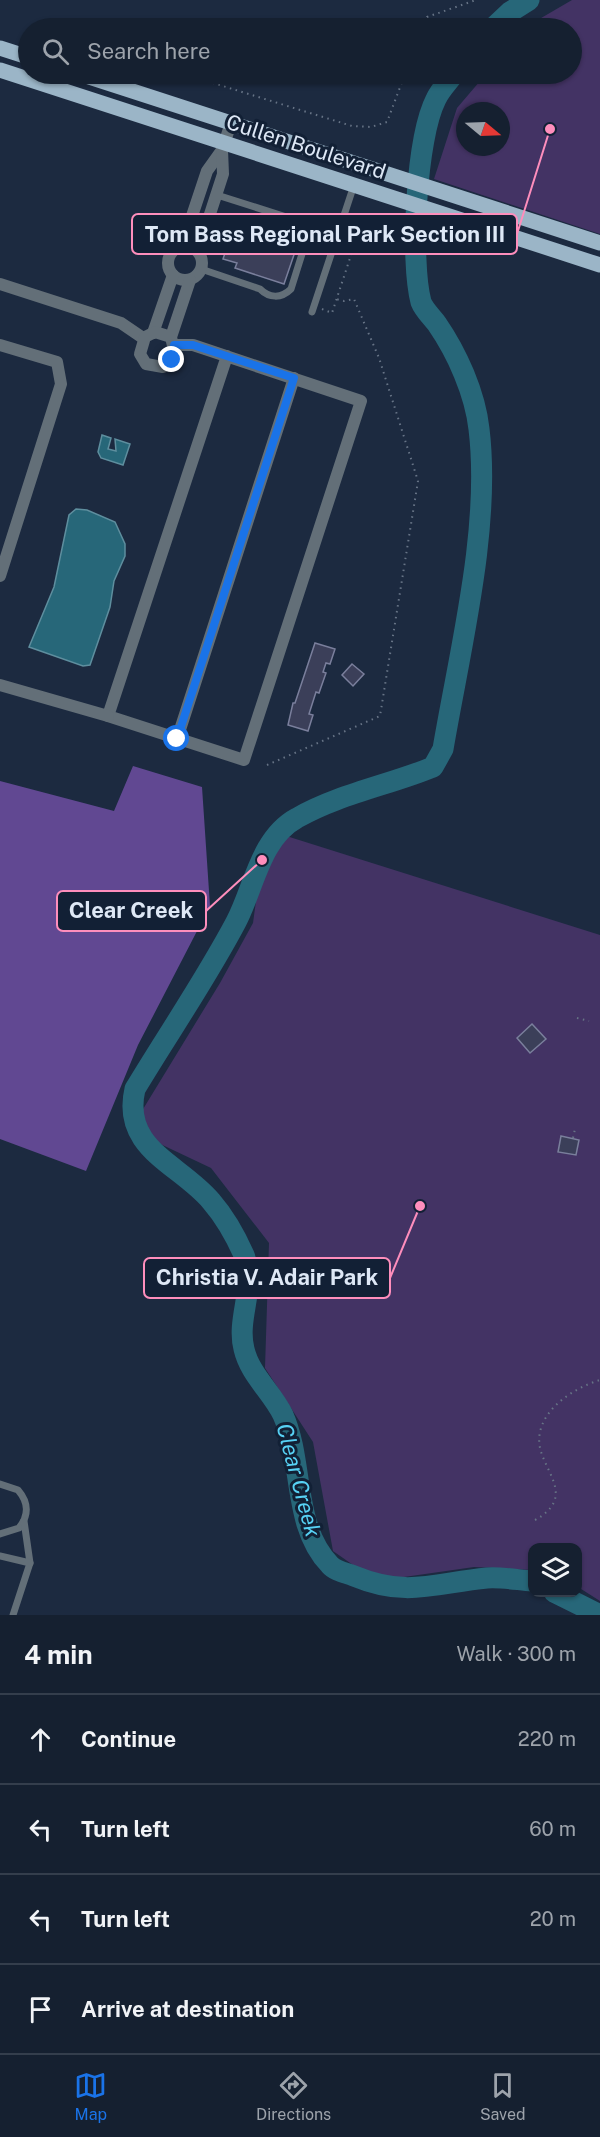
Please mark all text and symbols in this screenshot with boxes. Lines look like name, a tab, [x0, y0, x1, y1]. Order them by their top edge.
search box	[18, 18, 582, 84]
icon: search	[39, 35, 72, 68]
text: Search here	[87, 38, 211, 64]
north arrow	[456, 102, 510, 156]
street label: Cullen Boulevard	[223, 109, 389, 184]
callout: Tom Bass Regional Park Section III	[132, 214, 517, 254]
text: Tom Bass Regional Park Section III	[145, 221, 505, 247]
route end	[158, 346, 184, 372]
route start	[163, 725, 189, 751]
callout: Clear Creek	[57, 891, 206, 931]
text: Clear Creek	[69, 897, 193, 923]
callout: Christia V. Adair Park	[144, 1258, 390, 1298]
text: Christia V. Adair Park	[156, 1264, 378, 1290]
water label: Clear Creek	[271, 1420, 327, 1540]
map controls	[528, 1543, 582, 1597]
button: layers	[528, 1543, 582, 1597]
text: 4 min	[24, 1639, 93, 1670]
text: Walk · 300 m	[456, 1642, 576, 1666]
icon: ahead	[24, 1723, 57, 1756]
text: Continue	[81, 1726, 176, 1752]
text: 220 m	[518, 1727, 576, 1751]
icon: left	[24, 1813, 57, 1846]
text: Turn left	[81, 1816, 170, 1842]
text: 60 m	[529, 1817, 576, 1841]
icon: left	[24, 1903, 57, 1936]
text: Turn left	[81, 1906, 170, 1932]
text: 20 m	[530, 1907, 576, 1931]
icon: arrive	[24, 1993, 57, 2026]
text: Arrive at destination	[81, 1996, 294, 2022]
tab: Map	[74, 2069, 107, 2124]
tab: Directions	[256, 2069, 331, 2124]
tab: Saved	[480, 2069, 526, 2124]

